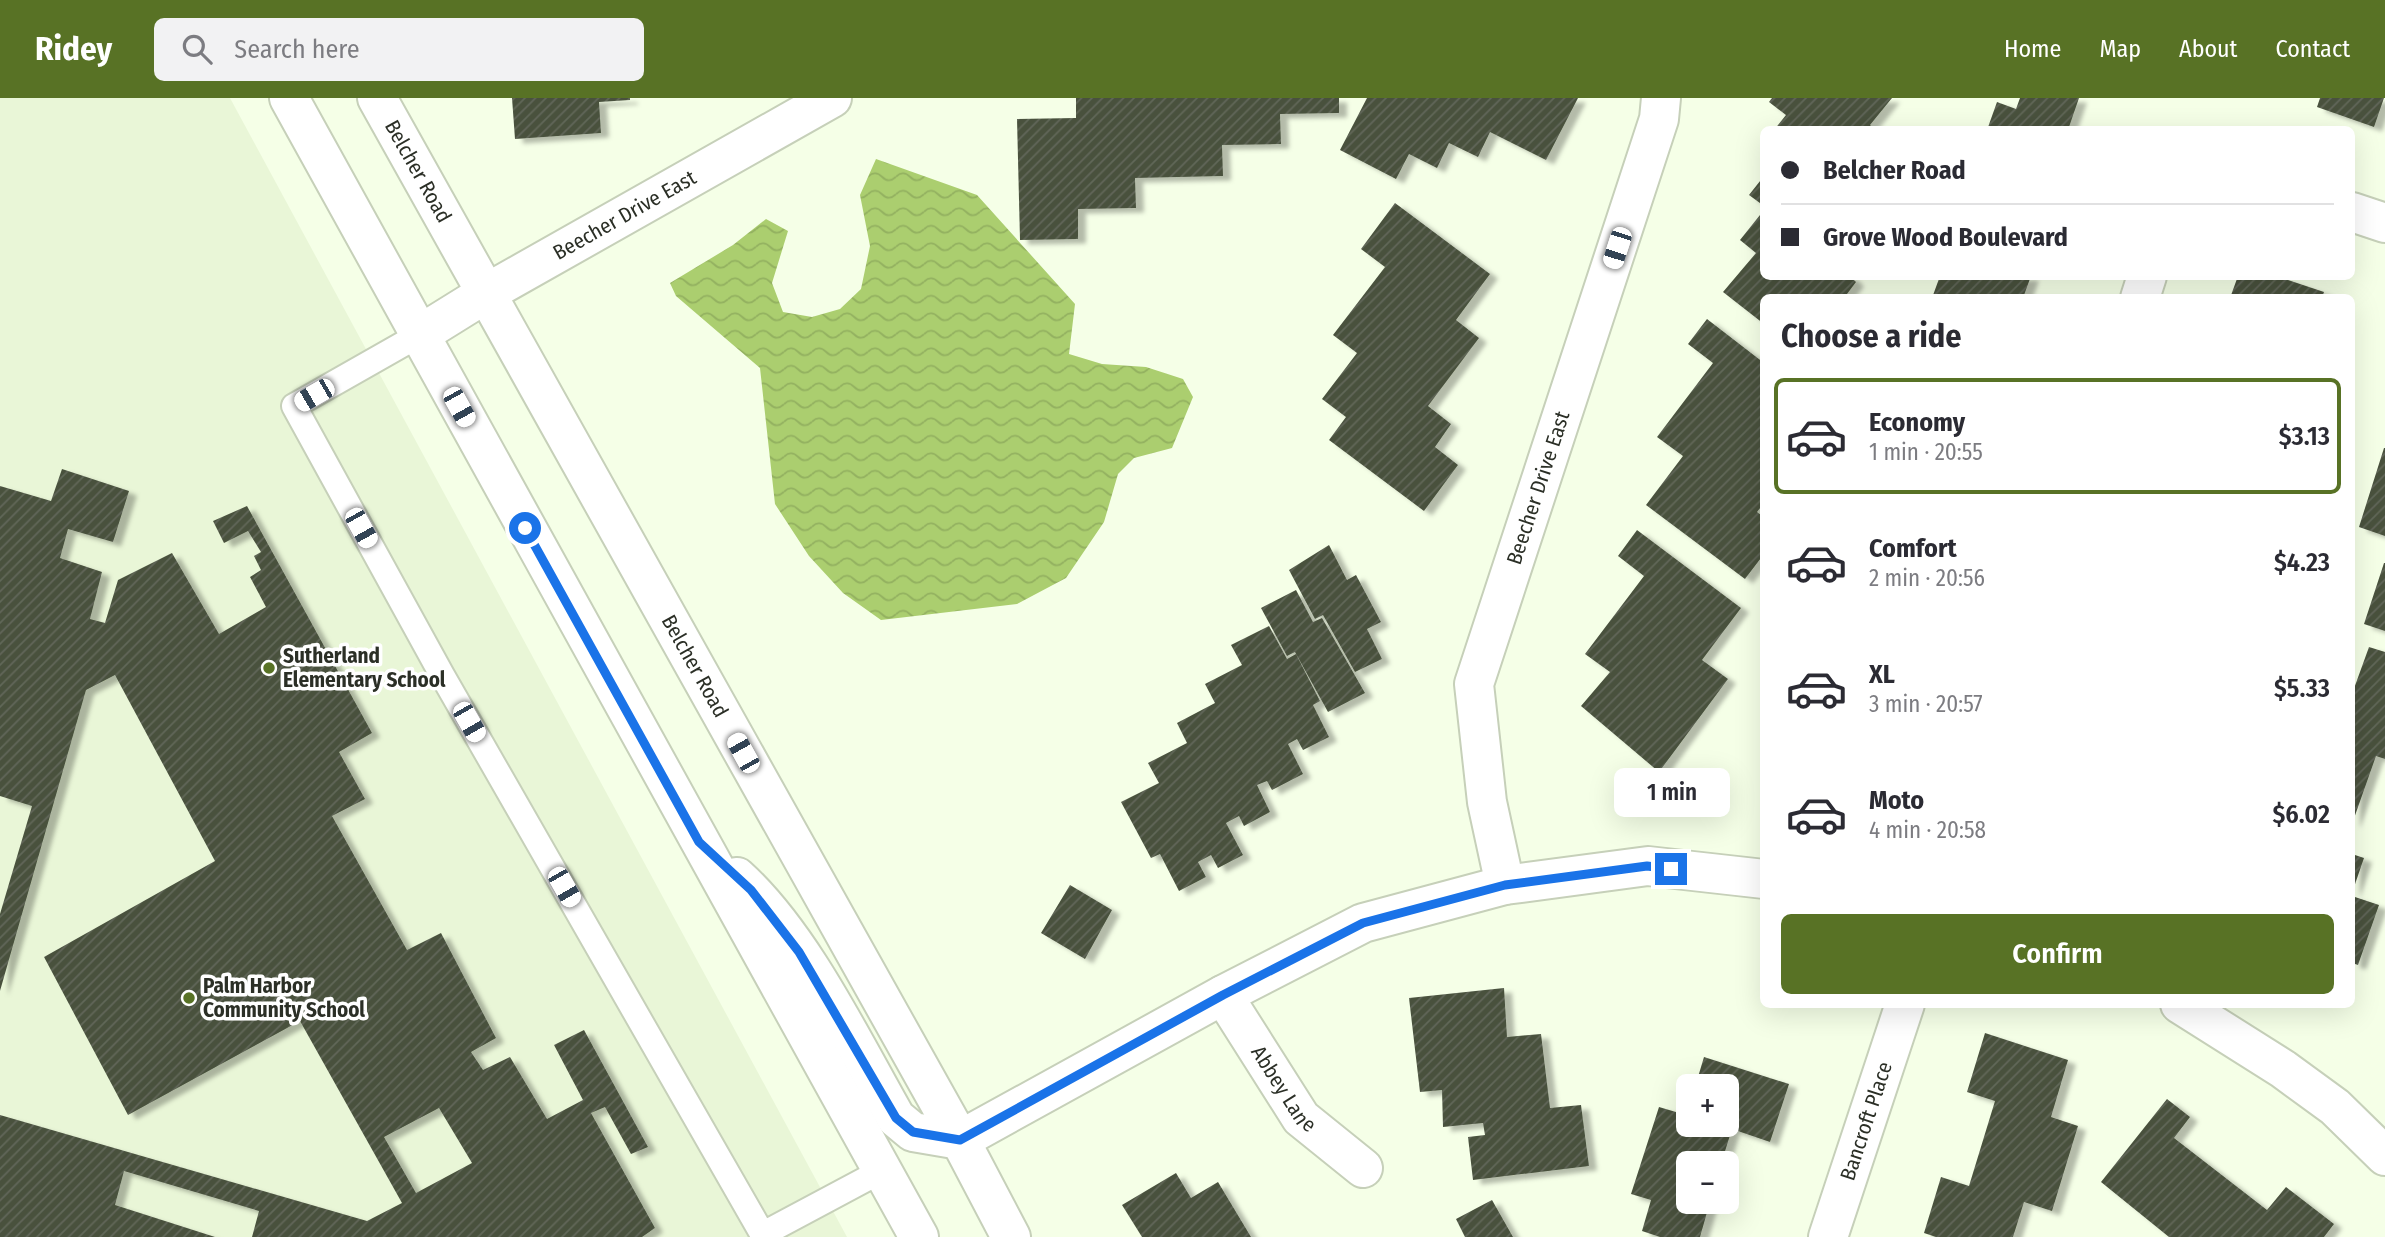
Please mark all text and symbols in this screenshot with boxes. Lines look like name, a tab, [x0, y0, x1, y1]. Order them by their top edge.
search box	[154, 18, 644, 81]
text: Ridey	[35, 29, 112, 69]
icon: search	[178, 30, 216, 68]
text: Search here	[234, 34, 360, 65]
text: Home	[2004, 35, 2061, 63]
text: Map	[2099, 35, 2141, 63]
text: About	[2179, 35, 2237, 63]
text: Contact	[2275, 35, 2350, 63]
street label: Belcher Road	[379, 115, 457, 227]
text: Belcher Road	[1823, 155, 1966, 186]
street label: Beecher Drive East	[549, 164, 701, 266]
text: Grove Wood Boulevard	[1823, 222, 2068, 253]
car	[1601, 225, 1634, 271]
text: Choose a ride	[1781, 317, 1962, 355]
car	[291, 375, 338, 415]
car	[440, 384, 479, 430]
icon: car	[1785, 405, 1848, 468]
text: Economy	[1869, 407, 1965, 438]
street label: Beecher Drive East	[1501, 408, 1576, 568]
text: $3.13	[2279, 421, 2330, 452]
text: 1 min · 20:55	[1869, 438, 1983, 466]
car	[342, 505, 381, 551]
route start	[509, 512, 541, 544]
icon: car	[1785, 531, 1848, 594]
text: Comfort	[1869, 533, 1957, 564]
text: $4.23	[2274, 547, 2330, 578]
text: 2 min · 20:56	[1869, 564, 1985, 592]
street label: Belcher Road	[656, 610, 734, 722]
place label: Sutherland Elementary School	[283, 643, 446, 693]
icon: car	[1785, 657, 1848, 720]
text: XL	[1869, 659, 1895, 690]
marker: Sutherland Elementary School	[261, 660, 277, 676]
text: $5.33	[2274, 673, 2330, 704]
text: 3 min · 20:57	[1869, 690, 1983, 718]
car	[450, 699, 489, 745]
car	[724, 730, 763, 776]
callout: 1 min	[1613, 768, 1729, 816]
text: 1 min	[1647, 778, 1697, 806]
icon: car	[1785, 783, 1848, 846]
text: Moto	[1869, 785, 1924, 816]
text: $6.02	[2272, 799, 2330, 830]
text: 4 min · 20:58	[1869, 816, 1986, 844]
route end	[1655, 853, 1687, 885]
car	[545, 864, 584, 910]
button: Confirm	[1781, 914, 2334, 994]
place label: Palm Harbor Community School	[203, 973, 365, 1023]
marker: Palm Harbor Community School	[181, 990, 197, 1006]
street label: Abbey Lane	[1246, 1041, 1321, 1138]
street label: Bancroft Place	[1835, 1058, 1898, 1184]
map controls	[1676, 1074, 1739, 1214]
button: +	[1676, 1074, 1739, 1137]
button: −	[1676, 1151, 1739, 1214]

